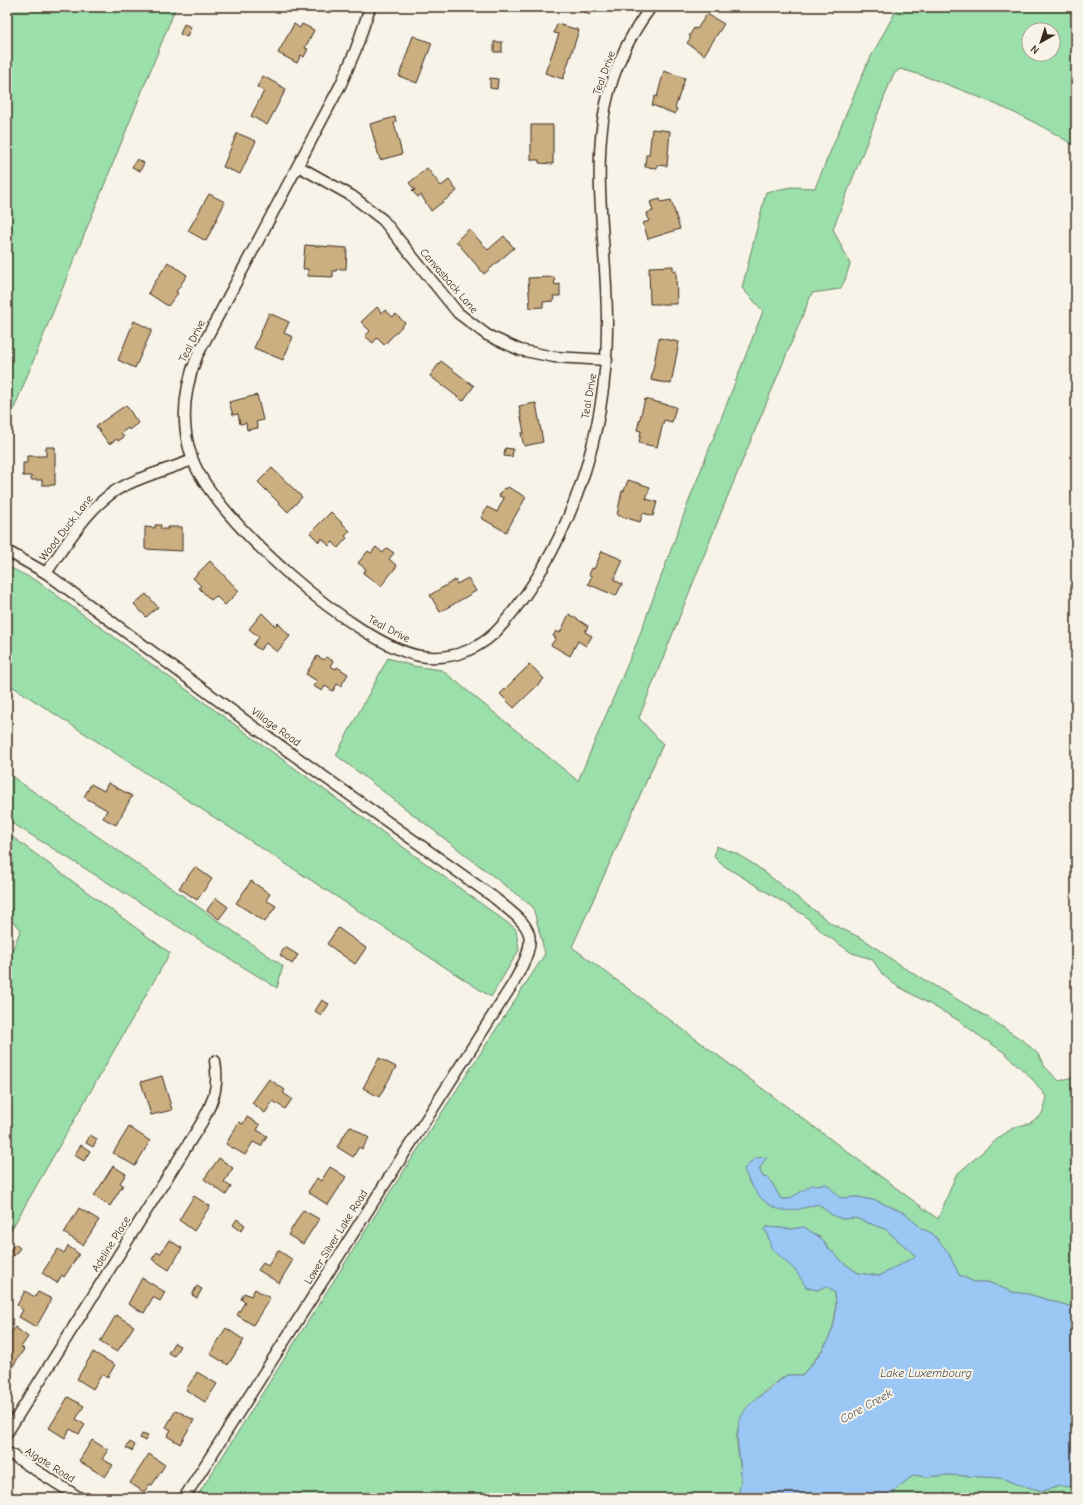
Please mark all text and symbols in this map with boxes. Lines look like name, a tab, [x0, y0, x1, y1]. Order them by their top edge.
north arrow	[1021, 22, 1061, 62]
text: N	[1028, 42, 1042, 57]
street label: Teal Drive	[590, 49, 618, 97]
street label: Canvasback Lane	[417, 246, 481, 316]
street label: Teal Drive	[176, 317, 208, 364]
street label: Teal Drive	[579, 372, 599, 420]
street label: Wood Duck Lane	[36, 492, 96, 563]
street label: Teal Drive	[366, 613, 413, 646]
street label: Village Road	[249, 705, 303, 749]
street label: Lower Silver Lake Road	[302, 1187, 370, 1287]
street label: Adeline Place	[89, 1213, 133, 1274]
water label: Lake Luxembourg	[880, 1366, 972, 1380]
water label: Core Creek	[837, 1386, 895, 1426]
street label: Algate Road	[23, 1445, 77, 1485]

